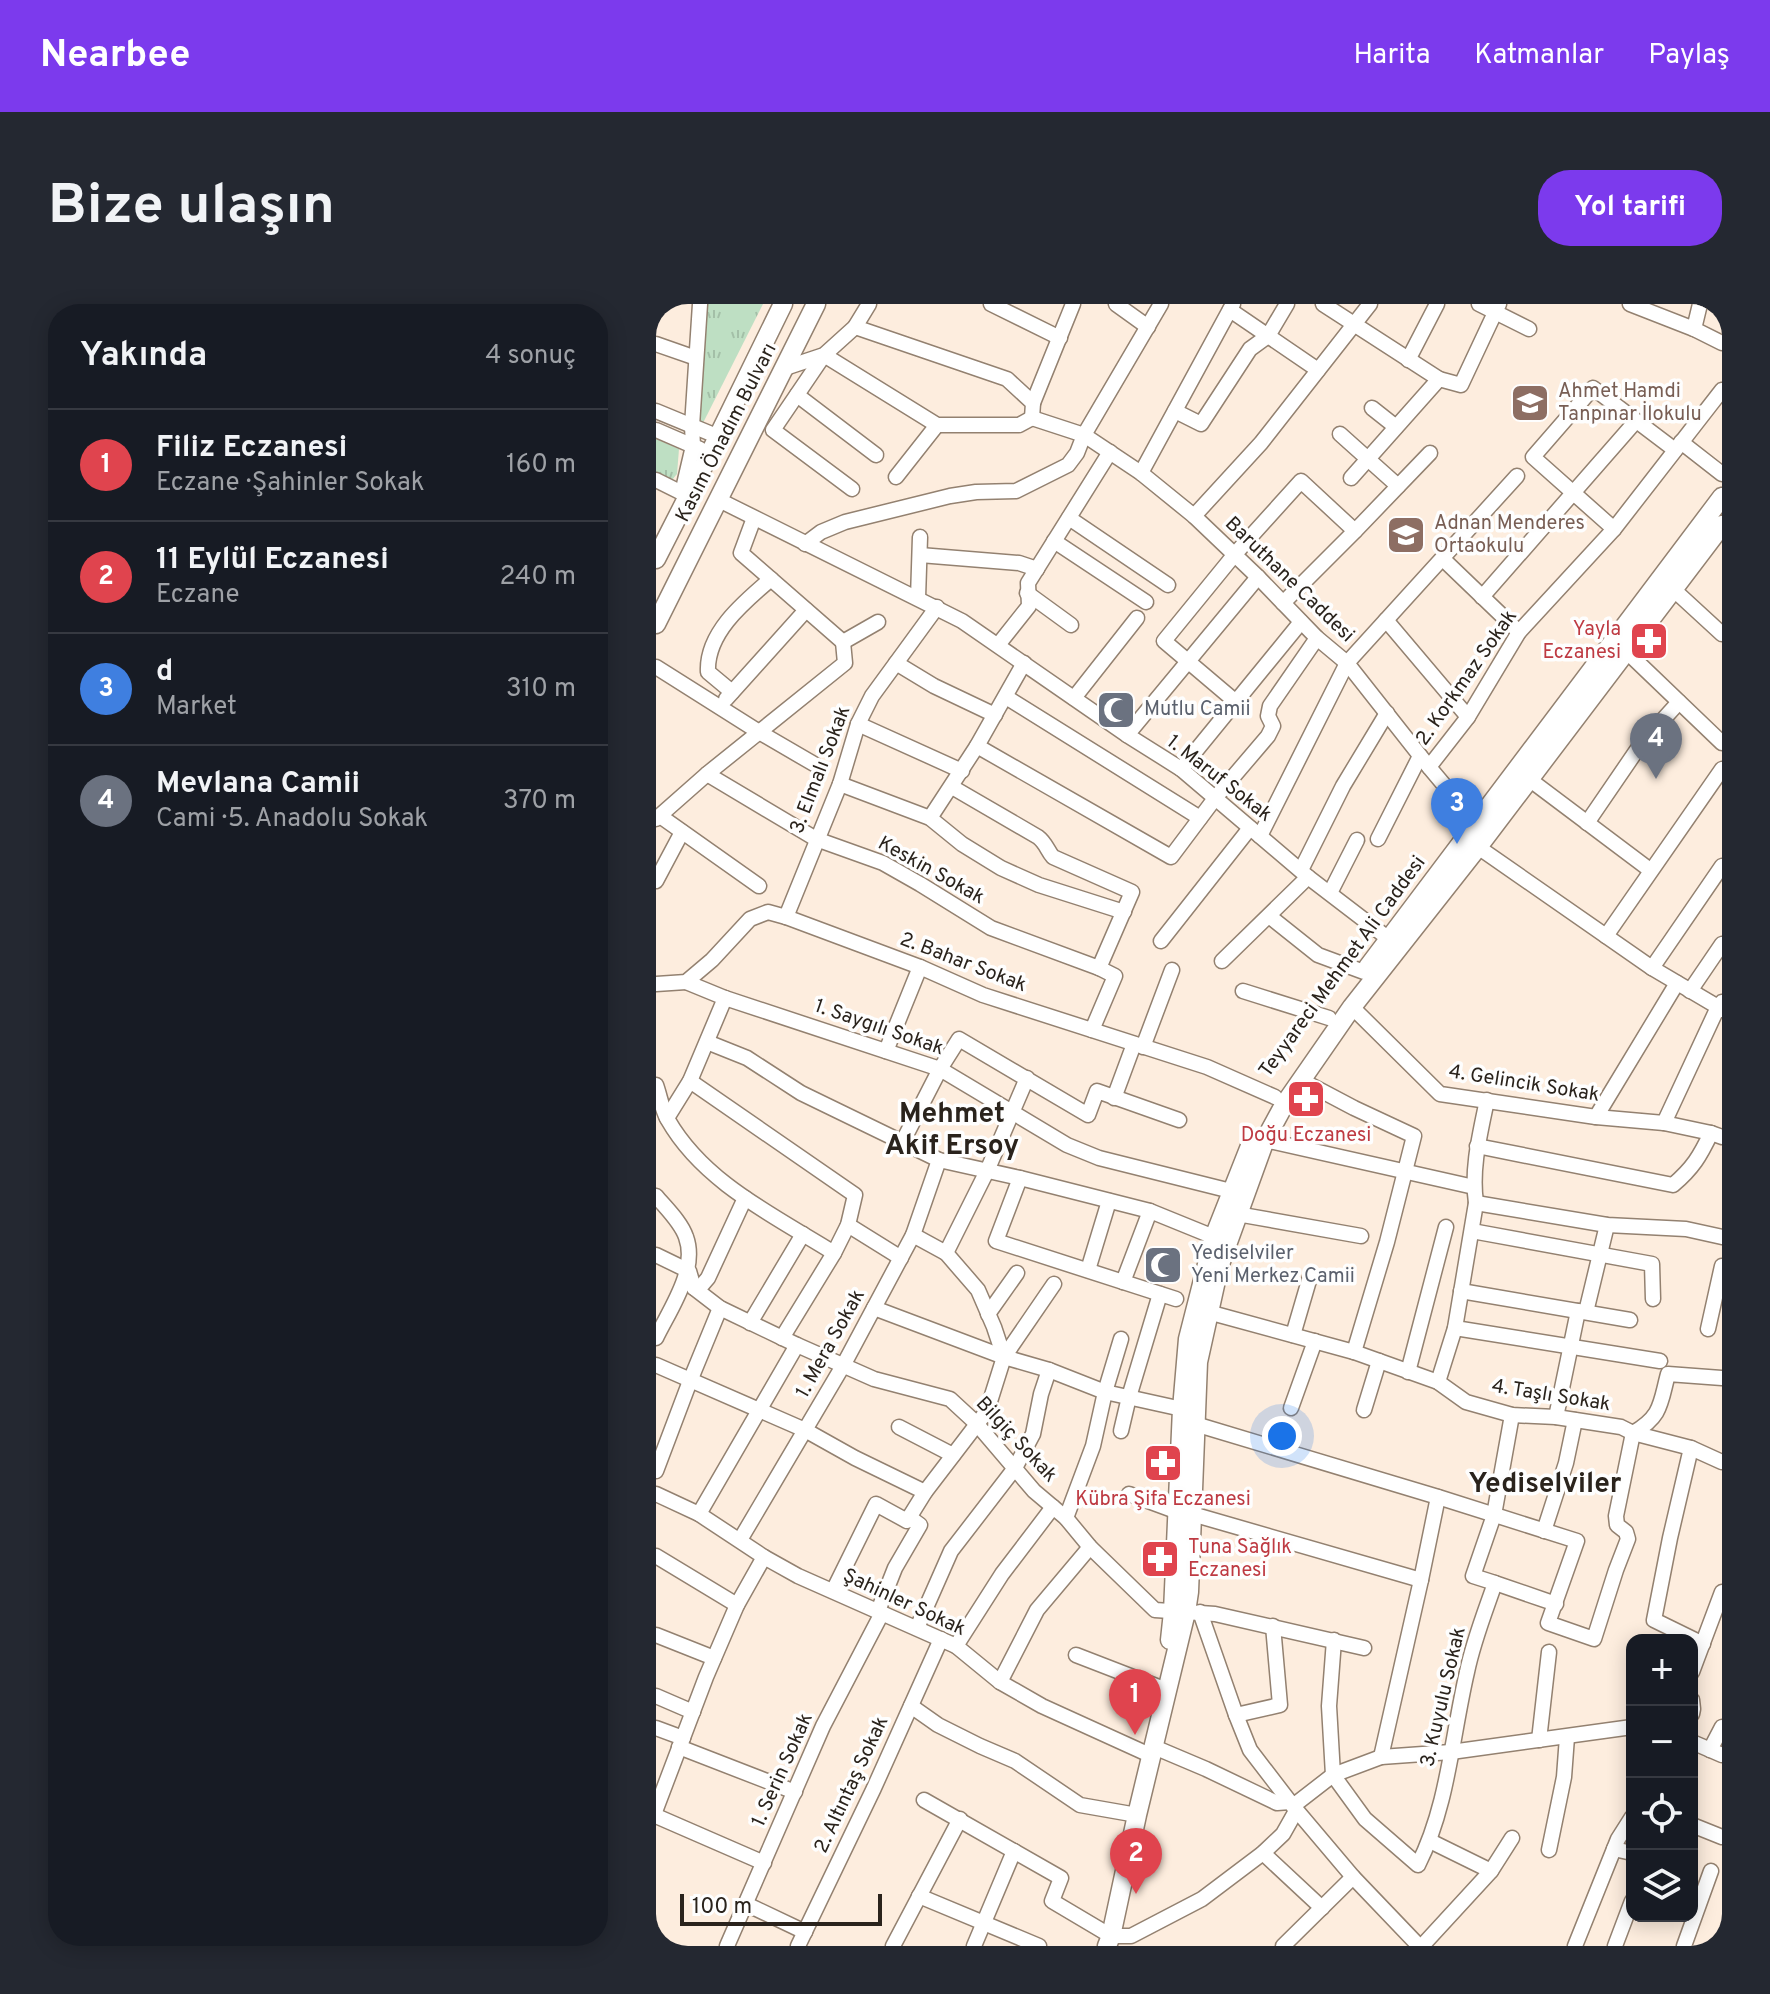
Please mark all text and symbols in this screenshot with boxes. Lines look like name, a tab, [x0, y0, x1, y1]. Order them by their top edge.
text: Nearbee	[40, 32, 190, 81]
text: Harita	[1354, 38, 1430, 74]
text: Katmanlar	[1474, 38, 1604, 74]
text: Paylaş	[1648, 38, 1730, 74]
button: Yol tarifi	[1538, 170, 1722, 246]
text: Bize ulaşın	[48, 173, 335, 243]
text: Yakında	[80, 335, 207, 378]
street label: Kasım Önadım Bulvarı	[670, 339, 783, 527]
text: 4 sonuç	[485, 340, 576, 373]
place label: Ahmet Hamdi Tanpınar İlokulu	[1558, 379, 1702, 428]
school or university icon: Ahmet Hamdi Tanpınar İlokulu	[1509, 382, 1551, 424]
text: Filiz Eczanesi	[156, 430, 347, 467]
text: 1	[101, 449, 111, 482]
text: 160 m	[506, 449, 576, 482]
text: Eczane · Şahinler Sokak	[156, 467, 424, 500]
street label: Baruthane Caddesi	[1219, 511, 1359, 649]
place label: Adnan Menderes Ortaokulu	[1434, 511, 1585, 560]
school or university icon: Adnan Menderes Ortaokulu	[1385, 514, 1427, 556]
text: 11 Eylül Eczanesi	[156, 542, 389, 579]
text: 2	[98, 561, 114, 594]
text: 240 m	[499, 561, 576, 594]
text: Eczane	[156, 579, 240, 612]
street label: 2. Korkmaz Sokak	[1410, 605, 1524, 751]
place label: Yayla Eczanesi	[1542, 617, 1621, 666]
pharmacy icon: Yayla Eczanesi	[1628, 620, 1670, 662]
text: d	[156, 654, 173, 691]
text: 3	[98, 673, 114, 706]
text: 310 m	[506, 673, 576, 706]
mosque icon: Mutlu Camii	[1095, 689, 1137, 731]
text: Market	[156, 691, 237, 724]
place label: Mutlu Camii	[1144, 697, 1251, 723]
street label: 3. Elmalı Sokak	[785, 702, 857, 838]
pin: 4	[1630, 713, 1682, 779]
street label: 1. Maruf Sokak	[1161, 730, 1277, 828]
text: Mevlana Camii	[156, 766, 360, 803]
pin: 3	[1431, 778, 1483, 844]
text: 4	[98, 785, 114, 818]
text: 370 m	[503, 785, 576, 818]
text: Cami · 5. Anadolu Sokak	[156, 803, 428, 836]
street label: Keskin Sokak	[873, 831, 989, 911]
street label: Teyyareci Mehmet Ali Caddesi	[1254, 851, 1432, 1083]
street label: 2. Bahar Sokak	[896, 927, 1030, 999]
street label: 1. Saygılı Sokak	[811, 994, 947, 1062]
street label: 4. Gelincik Sokak	[1447, 1059, 1601, 1109]
pharmacy icon: Doğu Eczanesi	[1285, 1078, 1327, 1120]
district label: Mehmet Akif Ersoy	[885, 1097, 1019, 1165]
place label: Doğu Eczanesi	[1241, 1123, 1371, 1149]
place label: Yediselviler Yeni Merkez Camii	[1191, 1241, 1355, 1290]
mosque icon: Yediselviler Yeni Merkez Camii	[1142, 1244, 1184, 1286]
street label: 1. Mera Sokak	[790, 1285, 872, 1403]
street label: 4. Taşlı Sokak	[1490, 1374, 1612, 1418]
street label: Bilgiç Sokak	[969, 1391, 1063, 1489]
your location	[1262, 1416, 1302, 1456]
pharmacy icon: Kübra Şifa Eczanesi	[1142, 1442, 1184, 1484]
district label: Yediselviler	[1468, 1467, 1622, 1503]
place label: Kübra Şifa Eczanesi	[1075, 1487, 1251, 1513]
place label: Tuna Sağlık Eczanesi	[1188, 1535, 1292, 1584]
pharmacy icon: Tuna Sağlık Eczanesi	[1139, 1538, 1181, 1580]
street label: Şahinler Sokak	[838, 1563, 970, 1643]
street label: 3. Kuyulu Sokak	[1415, 1625, 1473, 1769]
map controls	[1626, 1634, 1698, 1922]
button: +	[1626, 1634, 1698, 1706]
pin: 1	[1109, 1669, 1161, 1735]
button: −	[1626, 1706, 1698, 1778]
street label: 1. Serin Sokak	[746, 1709, 820, 1831]
street label: 2. Altıntaş Sokak	[809, 1712, 895, 1858]
button: locate	[1626, 1778, 1698, 1850]
pin: 2	[1110, 1828, 1162, 1894]
button: layers	[1626, 1850, 1698, 1922]
scale bar	[680, 1890, 882, 1926]
text: 100 m	[692, 1894, 752, 1921]

